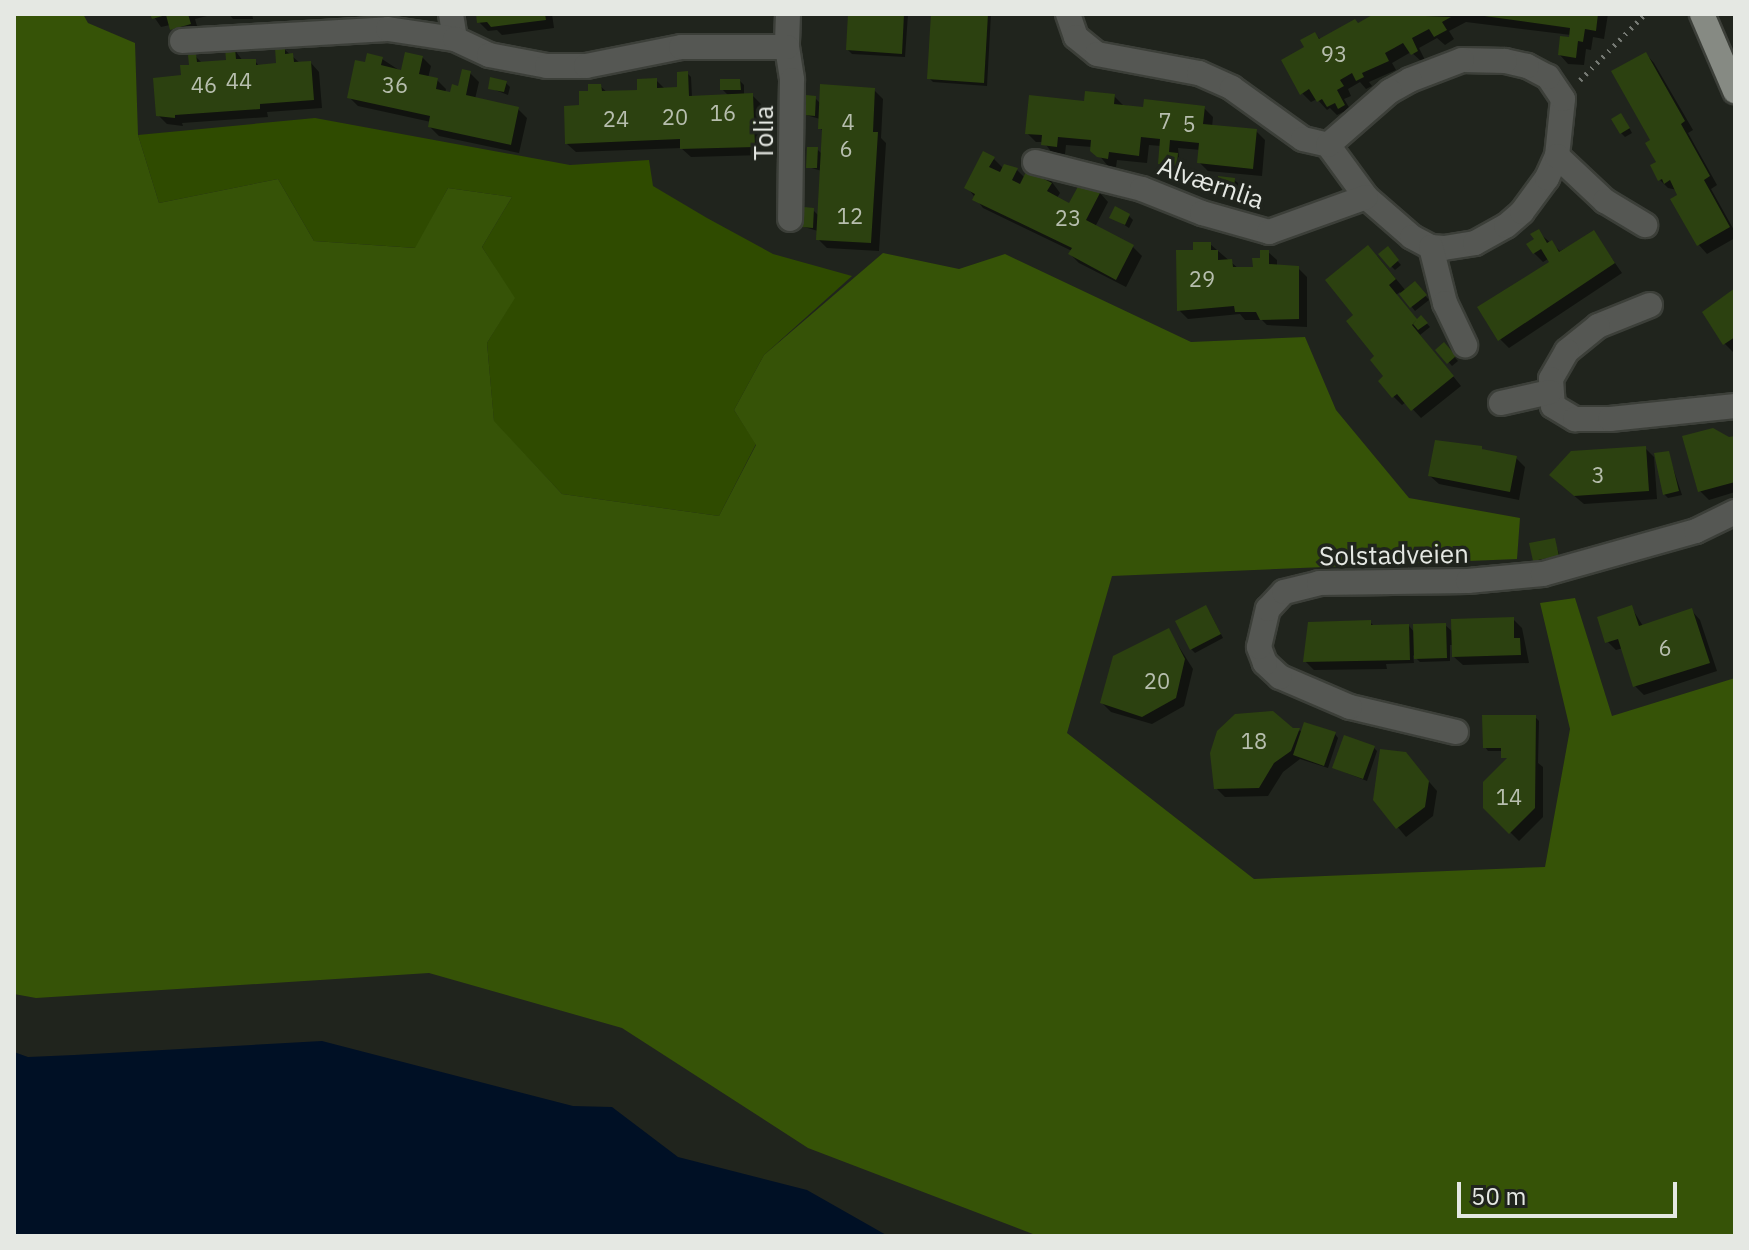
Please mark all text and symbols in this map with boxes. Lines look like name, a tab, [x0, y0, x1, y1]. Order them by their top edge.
house number: 93	[1321, 41, 1347, 67]
house number: 44	[226, 68, 252, 94]
house number: 46	[191, 72, 217, 98]
house number: 36	[382, 72, 408, 98]
house number: 16	[710, 100, 736, 126]
house number: 20	[662, 104, 688, 130]
street label: Tolia	[748, 105, 780, 161]
house number: 24	[603, 106, 629, 132]
house number: 7	[1158, 108, 1172, 134]
house number: 4	[841, 109, 855, 135]
house number: 5	[1182, 111, 1196, 137]
house number: 6	[839, 136, 853, 162]
street label: Alværnlia	[1154, 150, 1268, 216]
house number: 12	[837, 203, 863, 229]
house number: 23	[1055, 205, 1081, 231]
house number: 29	[1189, 266, 1215, 292]
house number: 3	[1591, 462, 1605, 488]
street label: Solstadveien	[1319, 538, 1469, 572]
house number: 6	[1658, 635, 1672, 661]
house number: 20	[1144, 668, 1170, 694]
house number: 18	[1241, 728, 1267, 754]
house number: 14	[1496, 784, 1522, 810]
scale bar	[1461, 1166, 1681, 1216]
text: 50 m	[1471, 1180, 1526, 1212]

